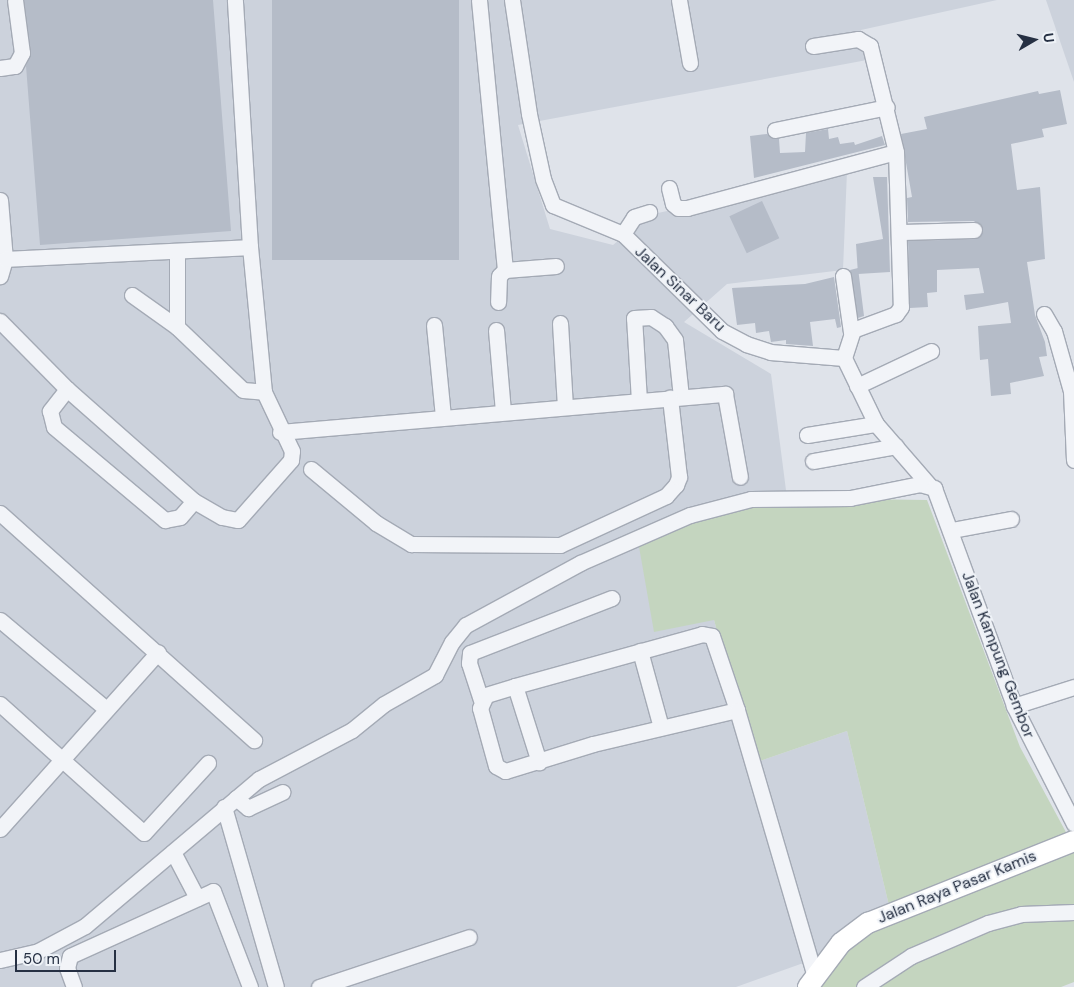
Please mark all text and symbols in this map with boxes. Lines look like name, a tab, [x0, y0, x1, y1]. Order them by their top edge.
north arrow	[1009, 15, 1059, 65]
text: U	[1039, 32, 1058, 44]
street label: Jalan Sinar Baru	[631, 242, 729, 336]
street label: Jalan Kampung Gembor	[957, 569, 1039, 741]
street label: Jalan Raya Pasar Kamis	[875, 846, 1039, 928]
scale bar	[18, 940, 119, 972]
text: 50 m	[23, 949, 60, 969]

